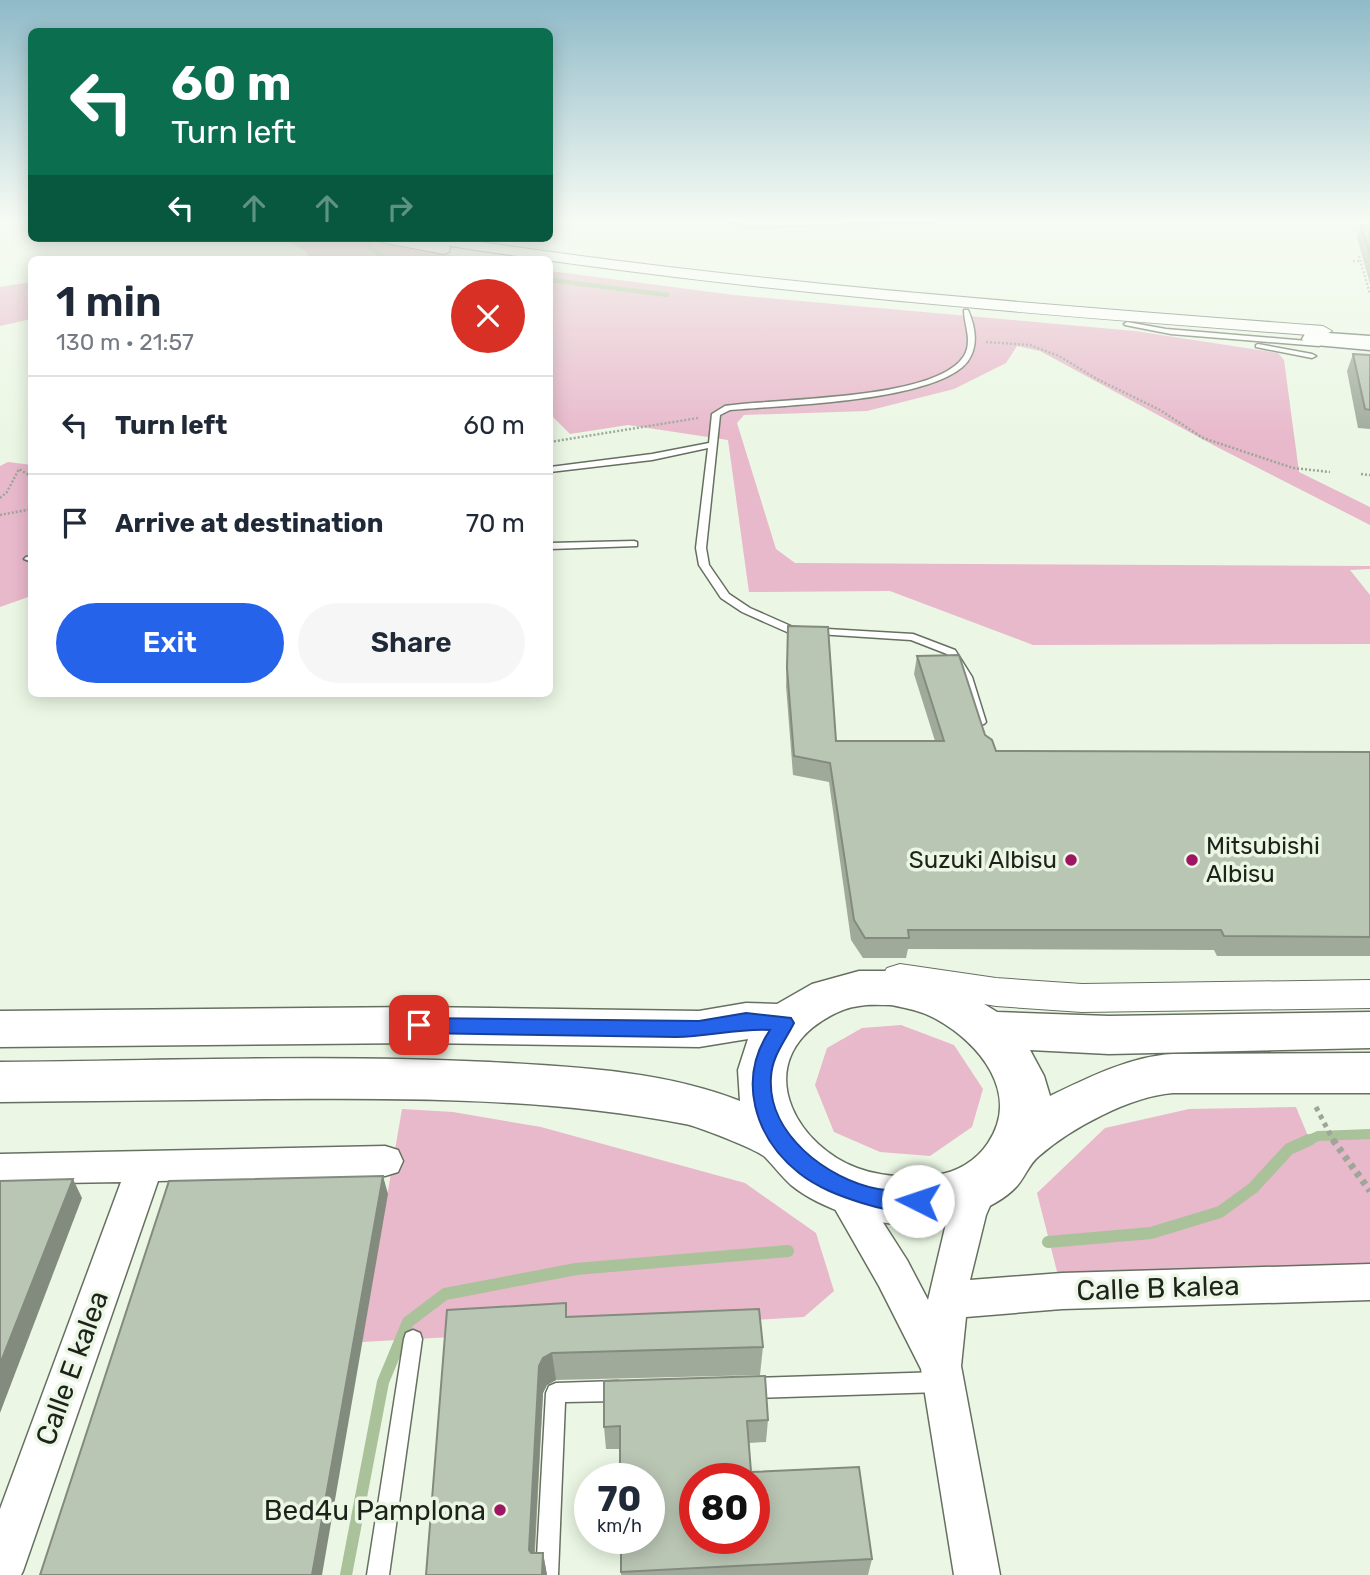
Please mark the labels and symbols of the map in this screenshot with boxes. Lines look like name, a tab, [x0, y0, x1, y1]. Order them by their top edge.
place label: Mitsubishi Albisu	[1206, 832, 1320, 888]
place label: Suzuki Albisu	[909, 846, 1057, 874]
marker: Suzuki Albisu	[1063, 852, 1079, 868]
marker: Mitsubishi Albisu	[1184, 852, 1200, 868]
pin	[389, 995, 449, 1055]
position arrow	[881, 1164, 955, 1238]
street label: Calle B kalea	[1076, 1269, 1240, 1307]
street label: Calle E kalea	[29, 1286, 115, 1450]
speed limit sign: 80	[679, 1463, 770, 1554]
place label: Bed4u Pamplona	[264, 1494, 486, 1527]
marker: Bed4u Pamplona	[492, 1502, 508, 1518]

